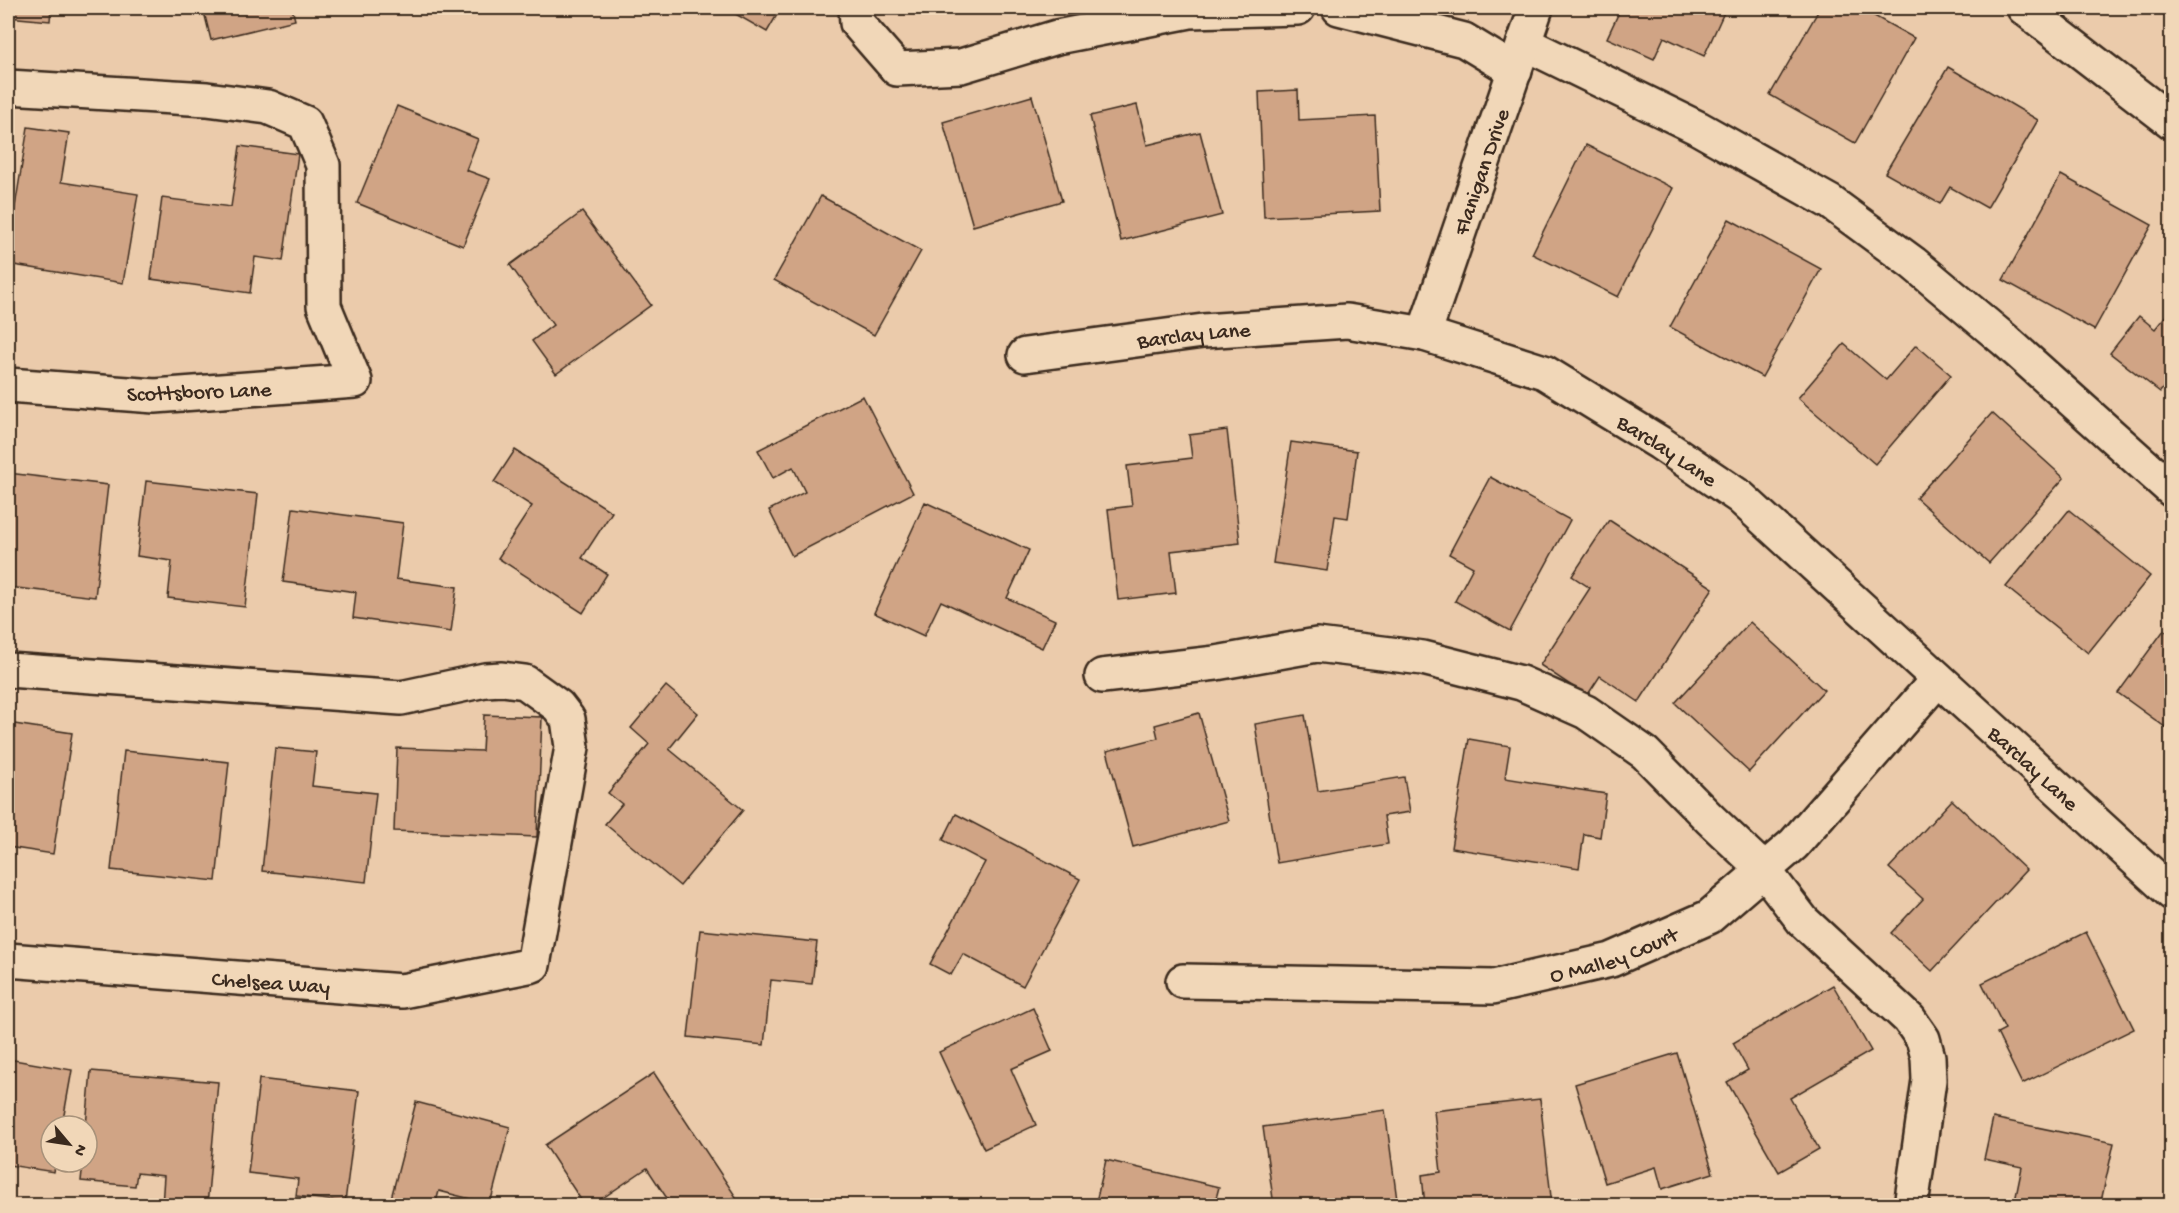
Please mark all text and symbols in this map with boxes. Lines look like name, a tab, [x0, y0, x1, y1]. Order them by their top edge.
street label: Flanigan Drive	[1450, 105, 1518, 240]
street label: Barclay Lane	[1135, 319, 1252, 357]
street label: Scottsboro Lane	[126, 378, 273, 410]
street label: Barclay Lane	[1610, 410, 1721, 495]
street label: Barclay Lane	[1980, 721, 2083, 818]
street label: O Malley Court	[1548, 923, 1684, 991]
street label: Chelsea Way	[211, 968, 331, 1002]
north arrow	[39, 1114, 99, 1174]
text: N	[68, 1140, 90, 1159]

